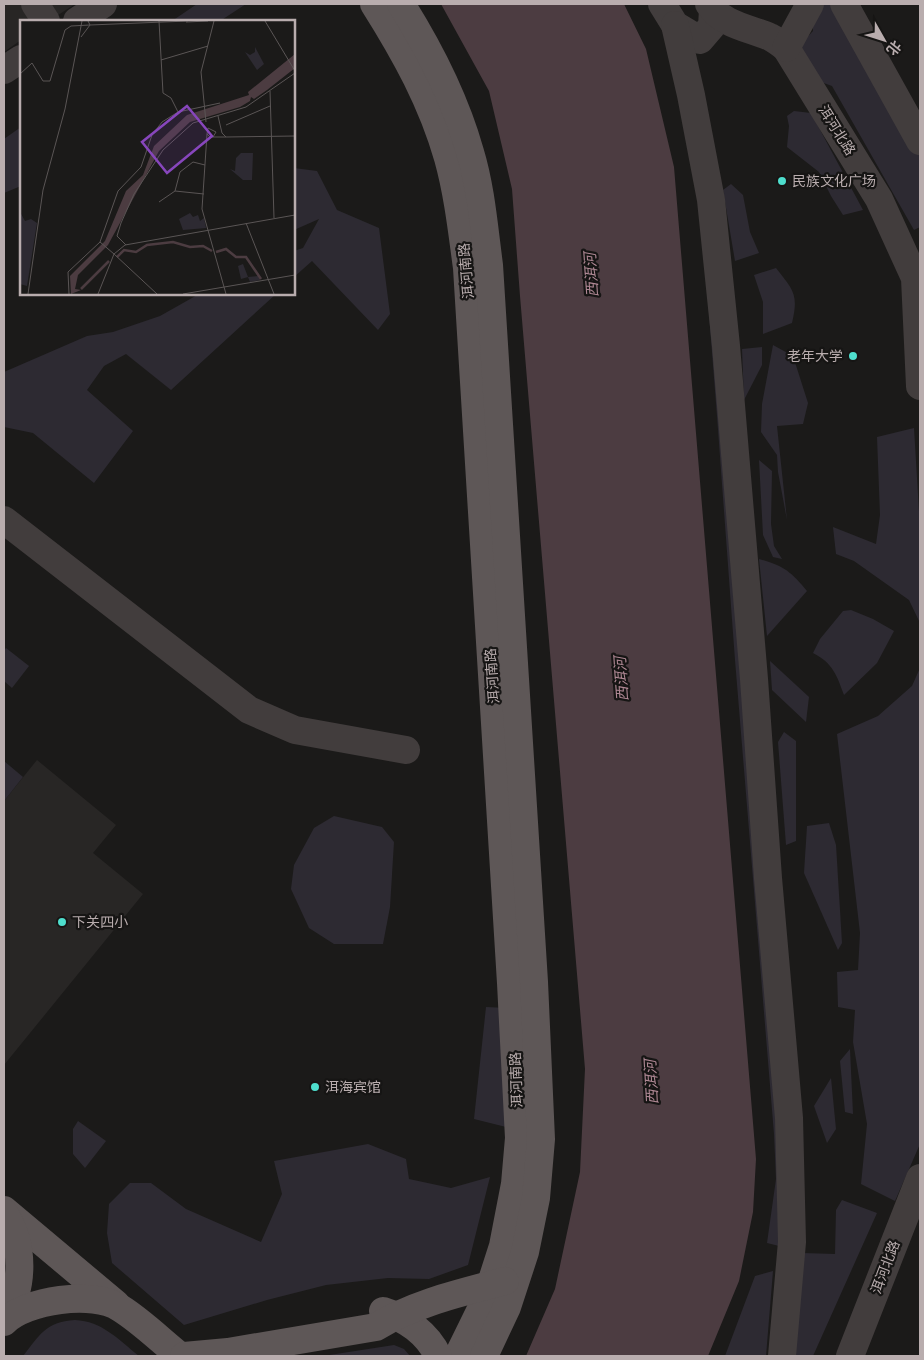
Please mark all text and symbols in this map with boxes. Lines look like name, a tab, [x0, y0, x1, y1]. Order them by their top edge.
north arrow	[859, 15, 909, 65]
inset map	[20, 20, 295, 295]
text: 北	[883, 37, 906, 59]
street label: 洱河北路	[815, 101, 859, 159]
place label: 民族文化广场	[792, 172, 876, 190]
marker: 民族文化广场	[776, 175, 788, 187]
street label: 洱河南路	[455, 242, 477, 300]
water label: 西洱河	[580, 249, 602, 298]
place label: 老年大学	[787, 347, 843, 365]
marker: 老年大学	[847, 350, 859, 362]
street label: 洱河南路	[481, 647, 503, 705]
water label: 西洱河	[610, 653, 632, 702]
place label: 下关四小	[72, 913, 128, 931]
marker: 下关四小	[56, 916, 68, 928]
street label: 洱河南路	[506, 1052, 526, 1108]
water label: 西洱河	[640, 1056, 662, 1105]
place label: 洱海宾馆	[325, 1078, 381, 1096]
marker: 洱海宾馆	[309, 1081, 321, 1093]
street label: 洱河北路	[867, 1238, 903, 1296]

